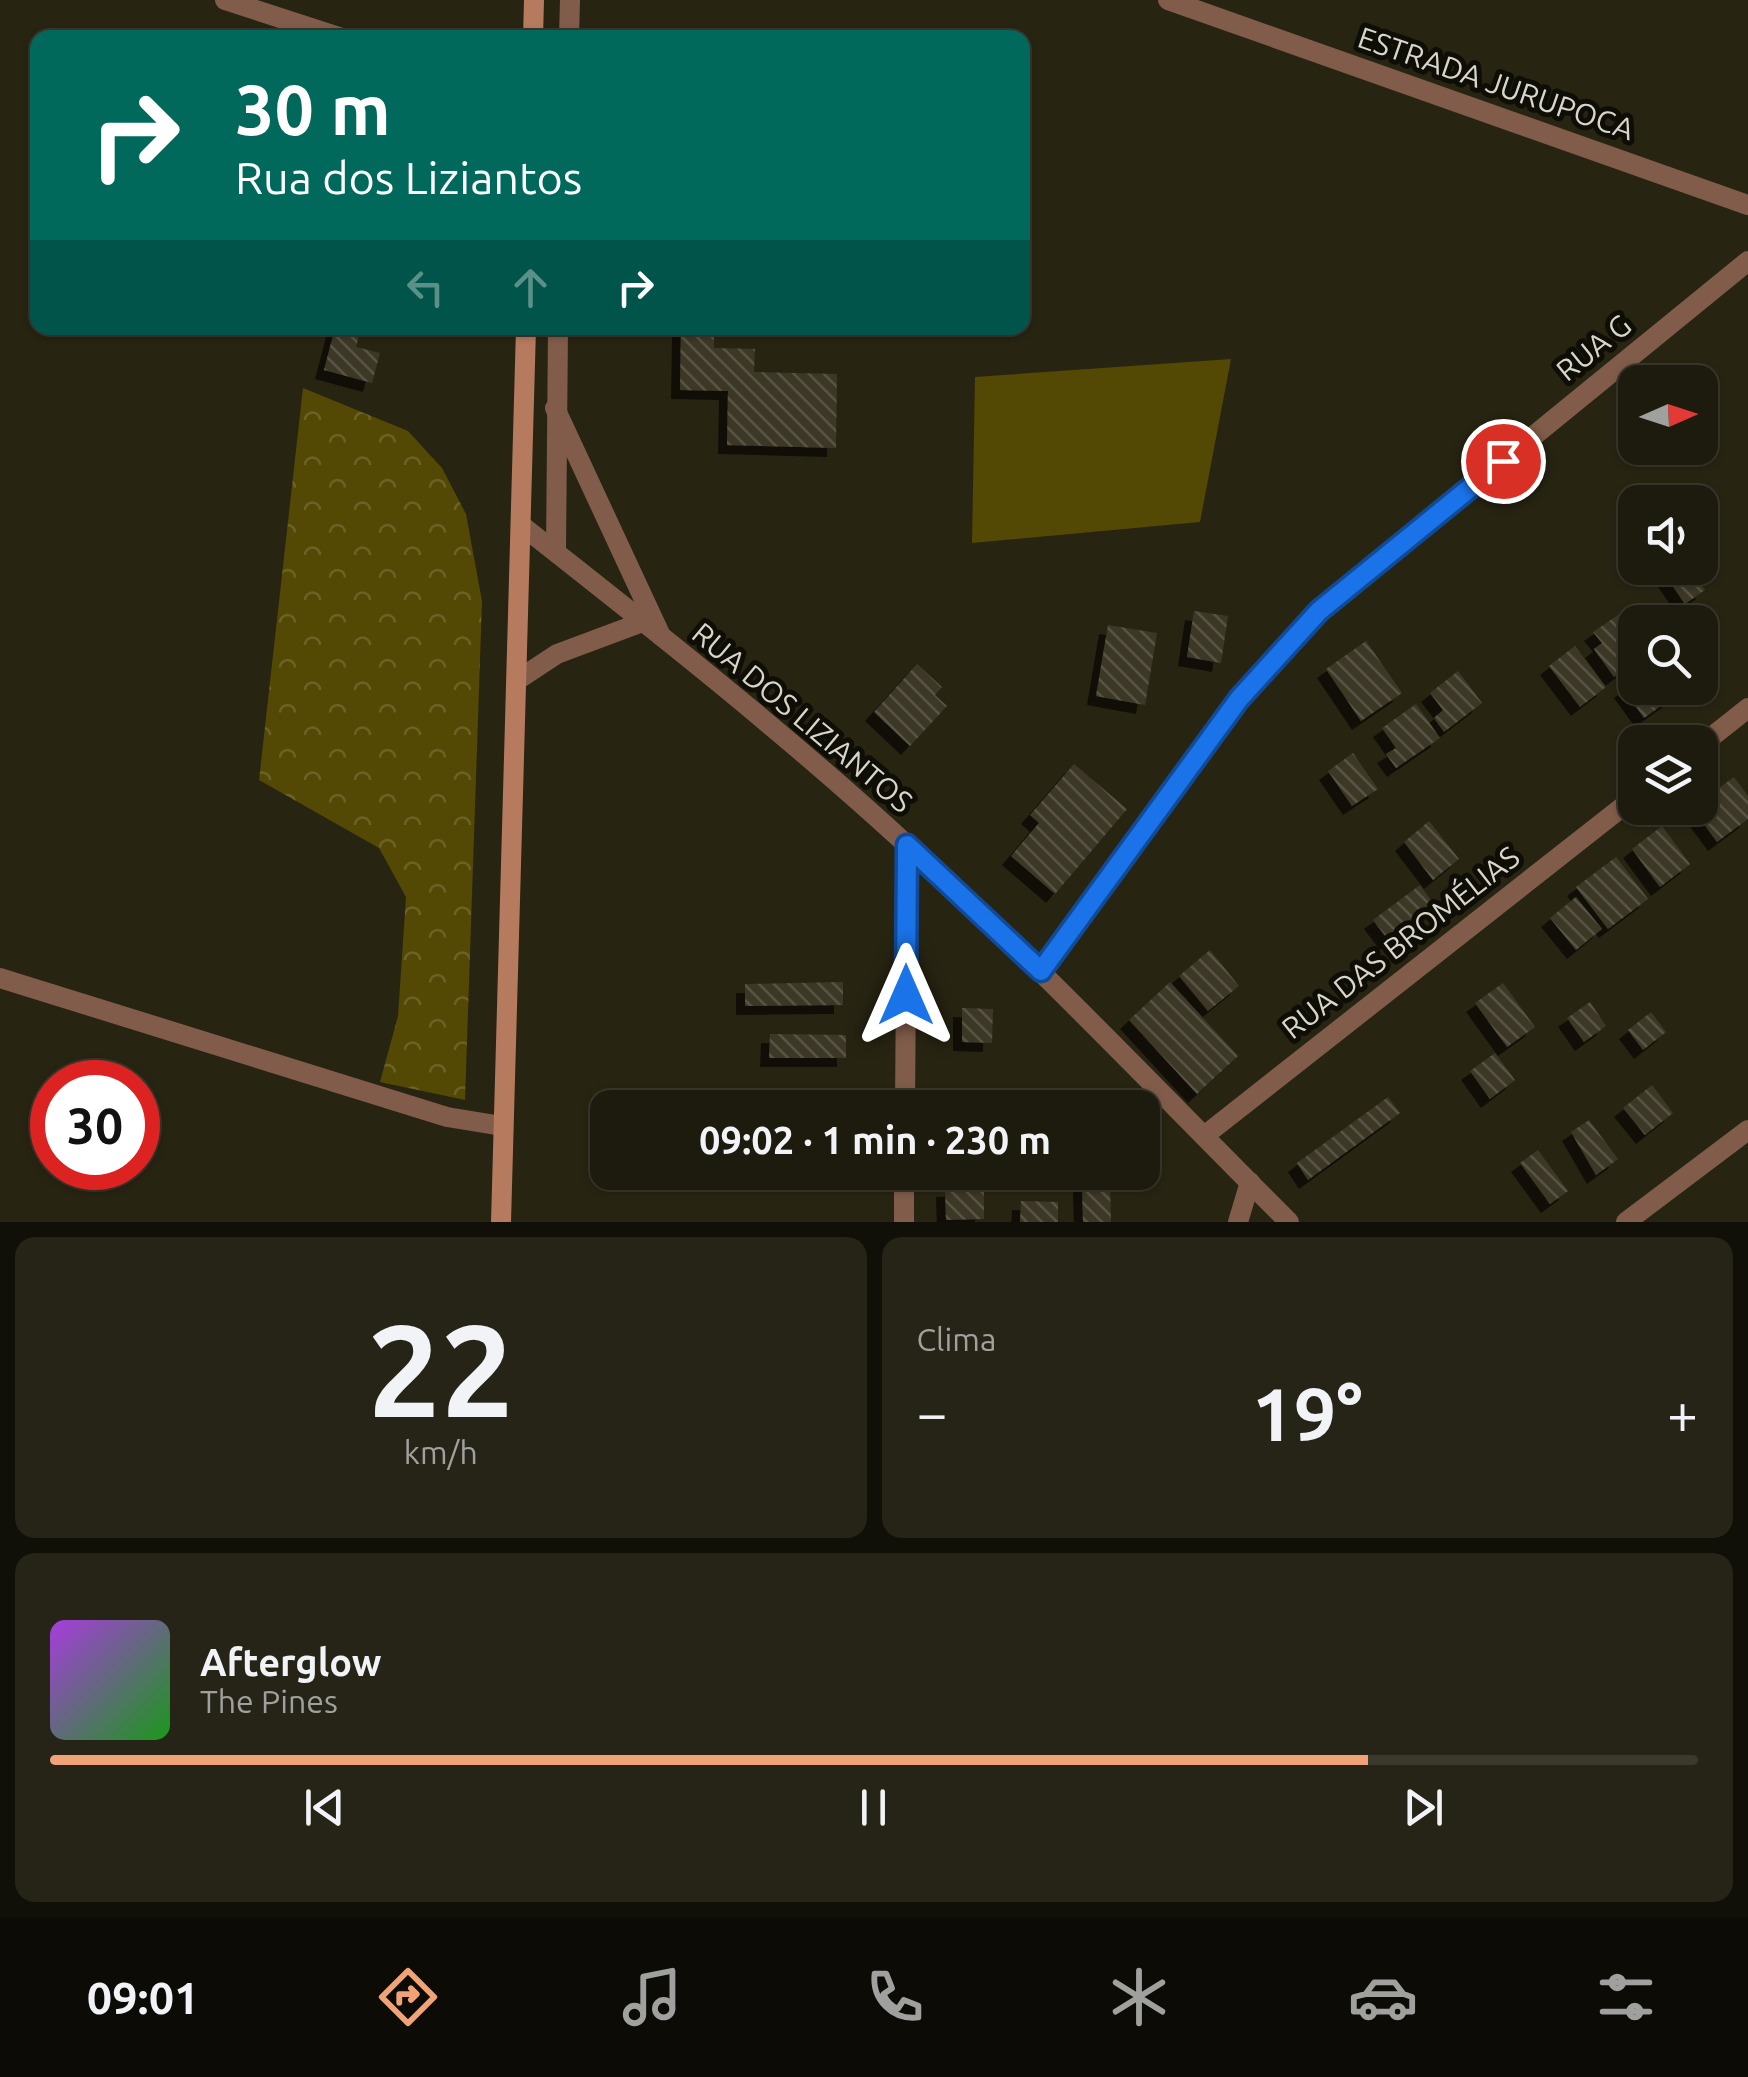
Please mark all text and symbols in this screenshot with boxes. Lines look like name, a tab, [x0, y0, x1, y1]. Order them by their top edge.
street label: ESTRADA JURUPOCA	[1354, 20, 1639, 146]
icon: right	[70, 70, 200, 200]
text: 30 m	[235, 70, 391, 148]
text: Rua dos Liziantos	[235, 152, 582, 203]
icon: left	[398, 260, 453, 315]
icon: ahead	[503, 260, 558, 315]
icon: right	[608, 260, 663, 315]
street label: RUA G	[1549, 307, 1637, 387]
north arrow	[1618, 365, 1718, 465]
map controls	[1618, 365, 1718, 825]
pin	[1461, 419, 1546, 504]
icon: arrive	[1476, 434, 1531, 489]
button: sound	[1618, 485, 1718, 585]
button: search	[1618, 605, 1718, 705]
street label: RUA DOS LIZIANTOS	[686, 615, 919, 819]
button: layers	[1618, 725, 1718, 825]
street label: RUA DAS BROMÉLIAS	[1274, 838, 1526, 1045]
position arrow	[854, 943, 958, 1047]
speed limit sign: 30	[30, 1060, 160, 1190]
text: 09:02 · 1 min · 230 m	[699, 1119, 1051, 1161]
text: 22	[367, 1296, 514, 1442]
text: Clima	[917, 1321, 996, 1357]
text: 19°	[1252, 1371, 1363, 1455]
text: −	[917, 1382, 948, 1443]
text: +	[1667, 1382, 1698, 1443]
text: km/h	[404, 1434, 478, 1470]
text: Afterglow	[200, 1641, 382, 1683]
text: The Pines	[200, 1683, 338, 1719]
icon: previous	[297, 1780, 352, 1835]
icon: pause	[846, 1780, 901, 1835]
icon: next	[1396, 1780, 1451, 1835]
icon: directions	[373, 1962, 443, 2032]
icon: music	[617, 1962, 687, 2032]
icon: phone	[860, 1962, 930, 2032]
icon: climate	[1104, 1962, 1174, 2032]
icon: car	[1348, 1962, 1418, 2032]
icon: filters	[1591, 1962, 1661, 2032]
text: 09:01	[87, 1972, 199, 2023]

